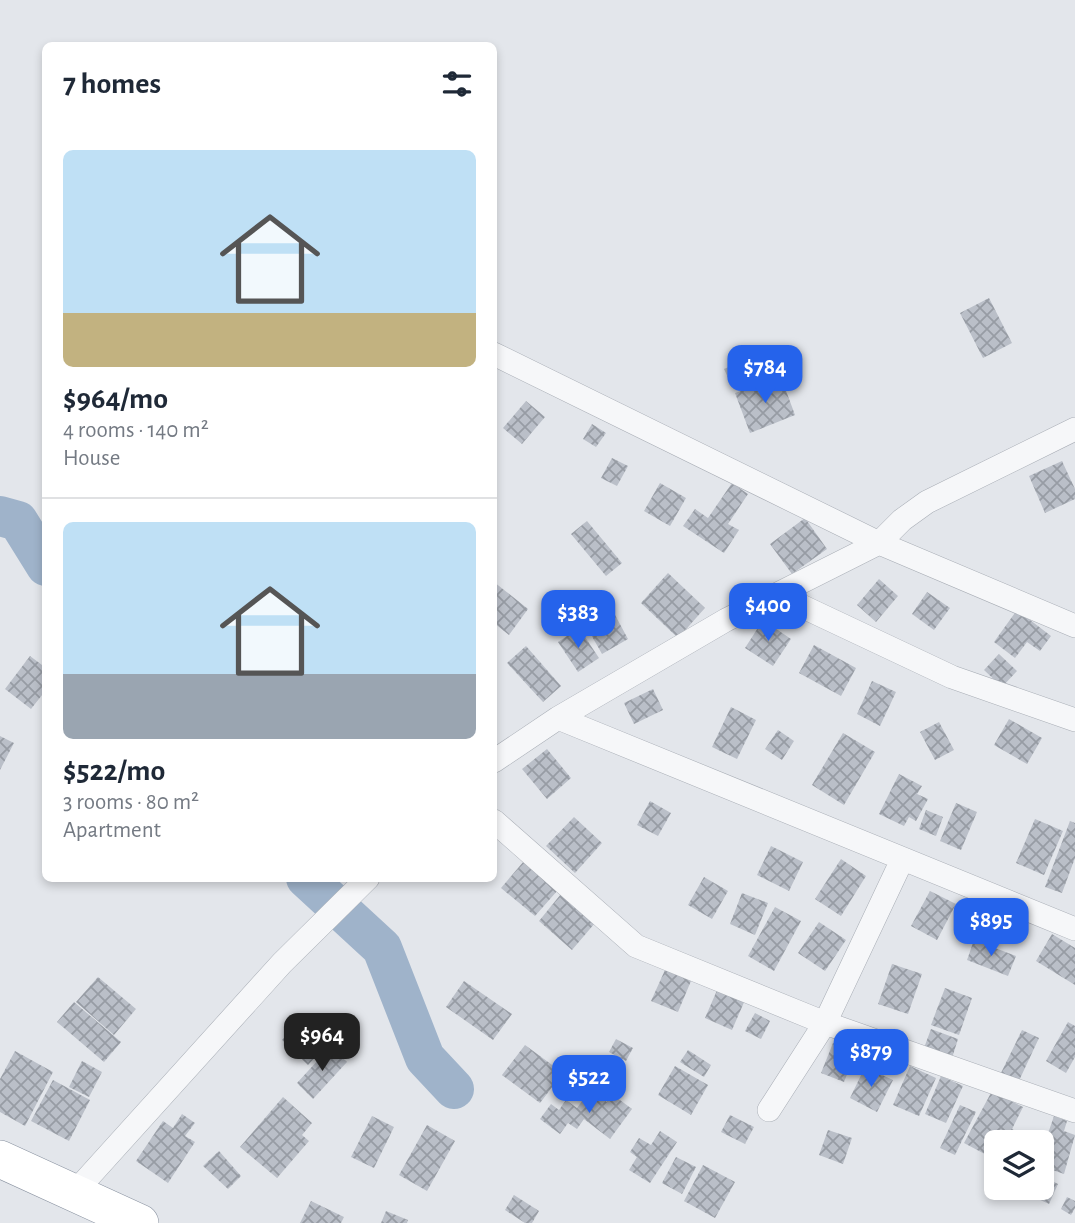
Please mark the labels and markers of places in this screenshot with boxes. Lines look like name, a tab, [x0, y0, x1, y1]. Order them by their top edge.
pin: $784	[724, 346, 806, 405]
pin: $400	[727, 584, 809, 643]
pin: $383	[537, 590, 619, 650]
pin: $895	[950, 898, 1032, 958]
pin: $964	[281, 1014, 363, 1073]
pin: $879	[830, 1030, 912, 1089]
pin: $522	[548, 1056, 630, 1115]

